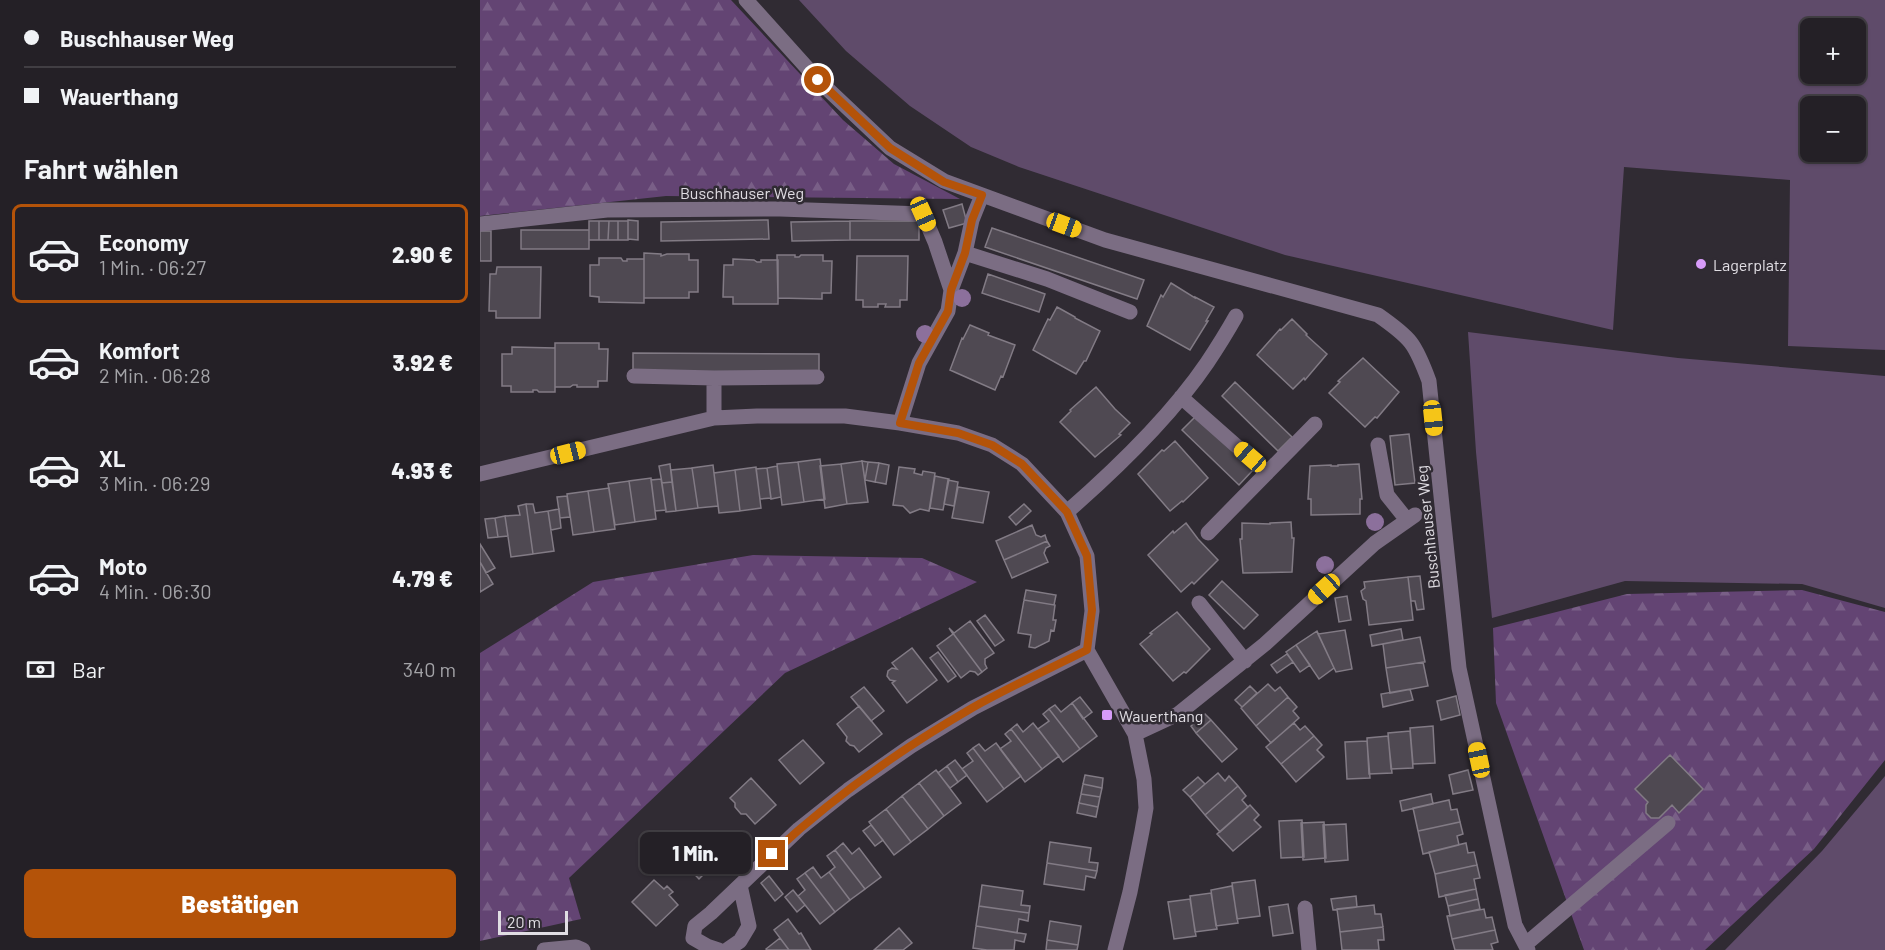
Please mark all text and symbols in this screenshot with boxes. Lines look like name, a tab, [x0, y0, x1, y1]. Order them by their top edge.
map controls	[1800, 18, 1866, 162]
button: +	[1800, 18, 1866, 84]
text: Buschhauser Weg	[60, 25, 234, 51]
route start	[804, 66, 831, 93]
text: Wauerthang	[60, 83, 178, 109]
button: −	[1800, 96, 1866, 162]
text: Fahrt wählen	[24, 152, 179, 184]
street label: Buschhauser Weg	[680, 183, 804, 202]
car	[907, 194, 939, 234]
car	[1044, 210, 1084, 240]
icon: car	[27, 227, 81, 281]
text: Economy	[99, 229, 189, 255]
text: 2.90 €	[392, 241, 453, 267]
text: 1 Min. · 06:27	[99, 255, 206, 279]
place label: Lagerplatz	[1713, 255, 1787, 274]
marker: Lagerplatz	[1694, 257, 1708, 271]
icon: car	[27, 335, 81, 389]
text: Komfort	[99, 337, 180, 363]
text: 3.92 €	[392, 349, 453, 375]
text: 2 Min. · 06:28	[99, 363, 211, 387]
car	[1422, 399, 1444, 437]
car	[1231, 438, 1269, 476]
car	[548, 440, 588, 466]
icon: car	[27, 443, 81, 497]
text: XL	[99, 445, 125, 471]
text: 4.93 €	[391, 457, 453, 483]
street label: Buschhauser Weg	[1411, 464, 1443, 590]
text: 3 Min. · 06:29	[99, 471, 210, 495]
icon: car	[27, 551, 81, 605]
text: Moto	[99, 553, 147, 579]
text: 4.79 €	[392, 565, 453, 591]
car	[1305, 570, 1343, 608]
text: 4 Min. · 06:30	[99, 579, 212, 603]
icon: cash	[24, 653, 57, 686]
text: Bar	[72, 656, 105, 682]
text: 340 m	[403, 657, 456, 681]
place label: Wauerthang	[1119, 706, 1203, 725]
marker: Wauerthang	[1100, 708, 1114, 722]
car	[1466, 741, 1492, 779]
callout: 1 Min.	[640, 833, 751, 875]
route end	[758, 840, 785, 867]
text: 1 Min.	[672, 841, 719, 865]
button: Bestätigen	[24, 869, 456, 938]
scale bar	[498, 908, 568, 936]
text: 20 m	[507, 912, 541, 931]

